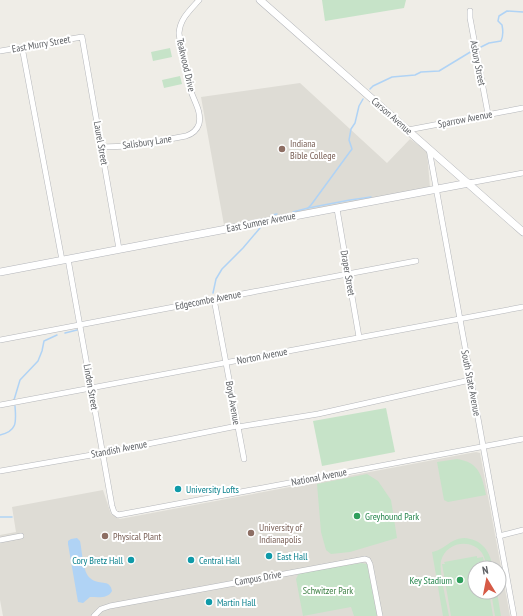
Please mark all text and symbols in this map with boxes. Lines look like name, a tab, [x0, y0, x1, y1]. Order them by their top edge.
street label: East Murry Street	[11, 32, 71, 56]
street label: Teakwood Drive	[174, 37, 198, 93]
street label: Asbury Street	[467, 39, 489, 87]
street label: Carson Avenue	[369, 95, 415, 137]
street label: Sparrow Avenue	[437, 107, 493, 131]
street label: Laurel Street	[91, 120, 111, 166]
street label: Salisbury Lane	[121, 132, 173, 152]
place label: Indiana Bible College	[290, 137, 336, 162]
marker: Indiana Bible College	[277, 144, 287, 154]
street label: East Sumner Avenue	[225, 209, 297, 235]
street label: Draper Street	[338, 249, 358, 297]
street label: Edgecombe Avenue	[174, 287, 242, 313]
street label: Norton Avenue	[236, 345, 288, 367]
street label: South State Avenue	[458, 349, 484, 417]
street label: Linden Street	[81, 363, 101, 411]
street label: Boyd Avenue	[223, 380, 243, 426]
street label: Standish Avenue	[90, 437, 148, 461]
street label: National Avenue	[290, 465, 348, 489]
place label: University Lofts	[186, 483, 239, 496]
marker: University Lofts	[173, 484, 183, 494]
place label: Greyhound Park	[365, 510, 419, 523]
marker: Greyhound Park	[352, 511, 362, 521]
place label: University of Indianapolis	[259, 521, 303, 546]
marker: University of Indianapolis	[246, 528, 256, 538]
place label: Physical Plant	[113, 530, 161, 543]
marker: Physical Plant	[100, 531, 110, 541]
place label: East Hall	[277, 550, 308, 563]
marker: East Hall	[264, 551, 274, 561]
place label: Cory Bretz Hall	[72, 554, 124, 567]
place label: Central Hall	[199, 554, 240, 567]
marker: Cory Bretz Hall	[126, 555, 136, 565]
marker: Central Hall	[186, 555, 196, 565]
north arrow	[467, 560, 507, 600]
text: N	[481, 563, 489, 578]
street label: Campus Drive	[234, 567, 282, 589]
place label: Key Stadium	[410, 574, 452, 587]
marker: Key Stadium	[455, 575, 465, 585]
park label: Schwitzer Park	[303, 584, 353, 597]
place label: Martin Hall	[217, 596, 256, 609]
marker: Martin Hall	[204, 597, 214, 607]

